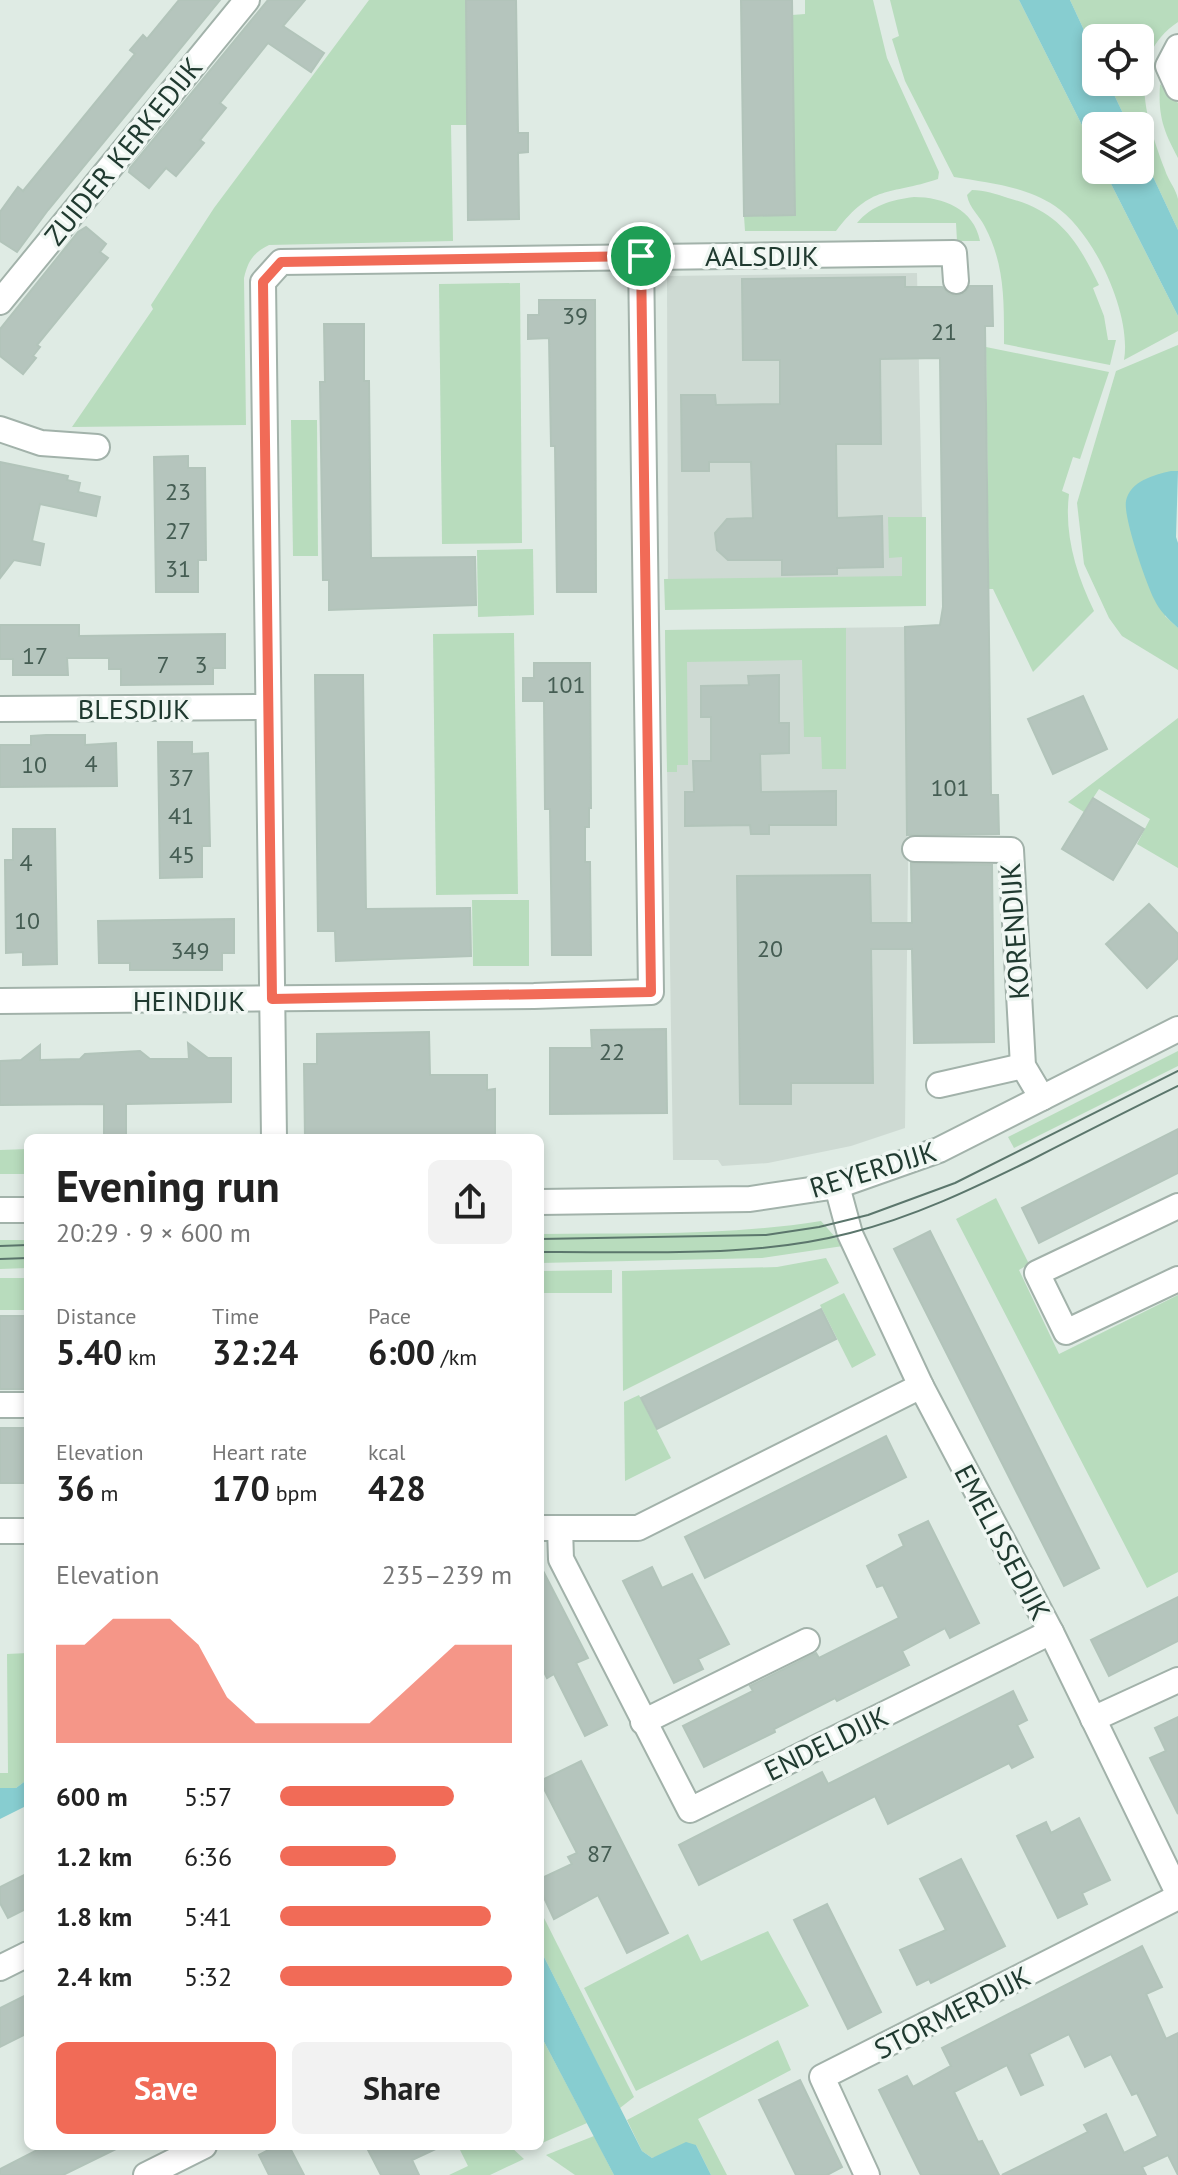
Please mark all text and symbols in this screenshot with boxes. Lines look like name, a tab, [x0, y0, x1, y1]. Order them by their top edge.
map controls	[1082, 24, 1154, 184]
button: locate	[1082, 24, 1154, 96]
street label: ZUIDER KERKEDIJK	[36, 49, 210, 253]
button: layers	[1082, 112, 1154, 184]
pin	[607, 222, 675, 290]
icon: arrive	[619, 234, 663, 278]
street label: AALSDIJK	[705, 237, 819, 274]
house number: 39	[562, 300, 588, 331]
house number: 21	[931, 316, 957, 347]
house number: 23	[165, 476, 191, 507]
house number: 27	[165, 515, 191, 546]
house number: 31	[165, 553, 191, 584]
house number: 17	[22, 640, 48, 671]
house number: 7	[156, 649, 170, 680]
house number: 3	[194, 649, 208, 680]
house number: 101	[546, 669, 586, 700]
street label: BLESDIJK	[78, 690, 190, 727]
house number: 4	[84, 748, 98, 779]
house number: 10	[21, 749, 47, 780]
house number: 37	[168, 762, 194, 793]
house number: 101	[930, 772, 970, 803]
house number: 41	[168, 800, 194, 831]
house number: 45	[169, 839, 195, 870]
house number: 4	[19, 847, 33, 878]
street label: KORENDIJK	[991, 861, 1037, 1001]
house number: 10	[14, 905, 40, 936]
house number: 20	[757, 933, 783, 964]
house number: 349	[170, 935, 210, 966]
street label: HEINDIJK	[133, 982, 245, 1019]
house number: 22	[599, 1036, 625, 1067]
street label: REYERDIJK	[805, 1132, 941, 1206]
text: Evening run	[56, 1157, 280, 1214]
button: share	[428, 1160, 512, 1244]
text: 20:29 · 9 × 600 m	[56, 1216, 251, 1249]
text: Distance	[56, 1302, 137, 1330]
text: Time	[212, 1302, 259, 1330]
text: Pace	[368, 1302, 411, 1330]
text: 5.40	[56, 1330, 122, 1374]
text: 32:24	[212, 1330, 298, 1374]
text: 6:00	[368, 1330, 435, 1374]
text: km	[122, 1343, 156, 1371]
text: /km	[435, 1343, 477, 1371]
text: Elevation	[56, 1438, 144, 1466]
text: Heart rate	[212, 1438, 307, 1466]
text: kcal	[368, 1438, 406, 1466]
street label: EMELISSEDIJK	[946, 1458, 1060, 1626]
text: 36	[56, 1466, 95, 1510]
text: 170	[212, 1466, 270, 1510]
text: 428	[368, 1466, 426, 1510]
text: m	[95, 1479, 118, 1507]
text: bpm	[270, 1479, 317, 1507]
text: Elevation	[56, 1558, 160, 1591]
text: 235–239 m	[382, 1558, 512, 1591]
street label: ENDELDIJK	[758, 1697, 894, 1789]
text: 600 m	[56, 1780, 128, 1813]
text: 5:57	[184, 1780, 232, 1813]
house number: 87	[587, 1838, 613, 1869]
text: 1.2 km	[56, 1840, 132, 1873]
text: 6:36	[184, 1840, 232, 1873]
text: 1.8 km	[56, 1900, 132, 1933]
text: 5:41	[184, 1900, 232, 1933]
street label: STORMERDIJK	[868, 1957, 1036, 2067]
text: 2.4 km	[56, 1960, 132, 1993]
text: 5:32	[184, 1960, 232, 1993]
button: Save	[56, 2042, 276, 2134]
button: Share	[292, 2042, 512, 2134]

